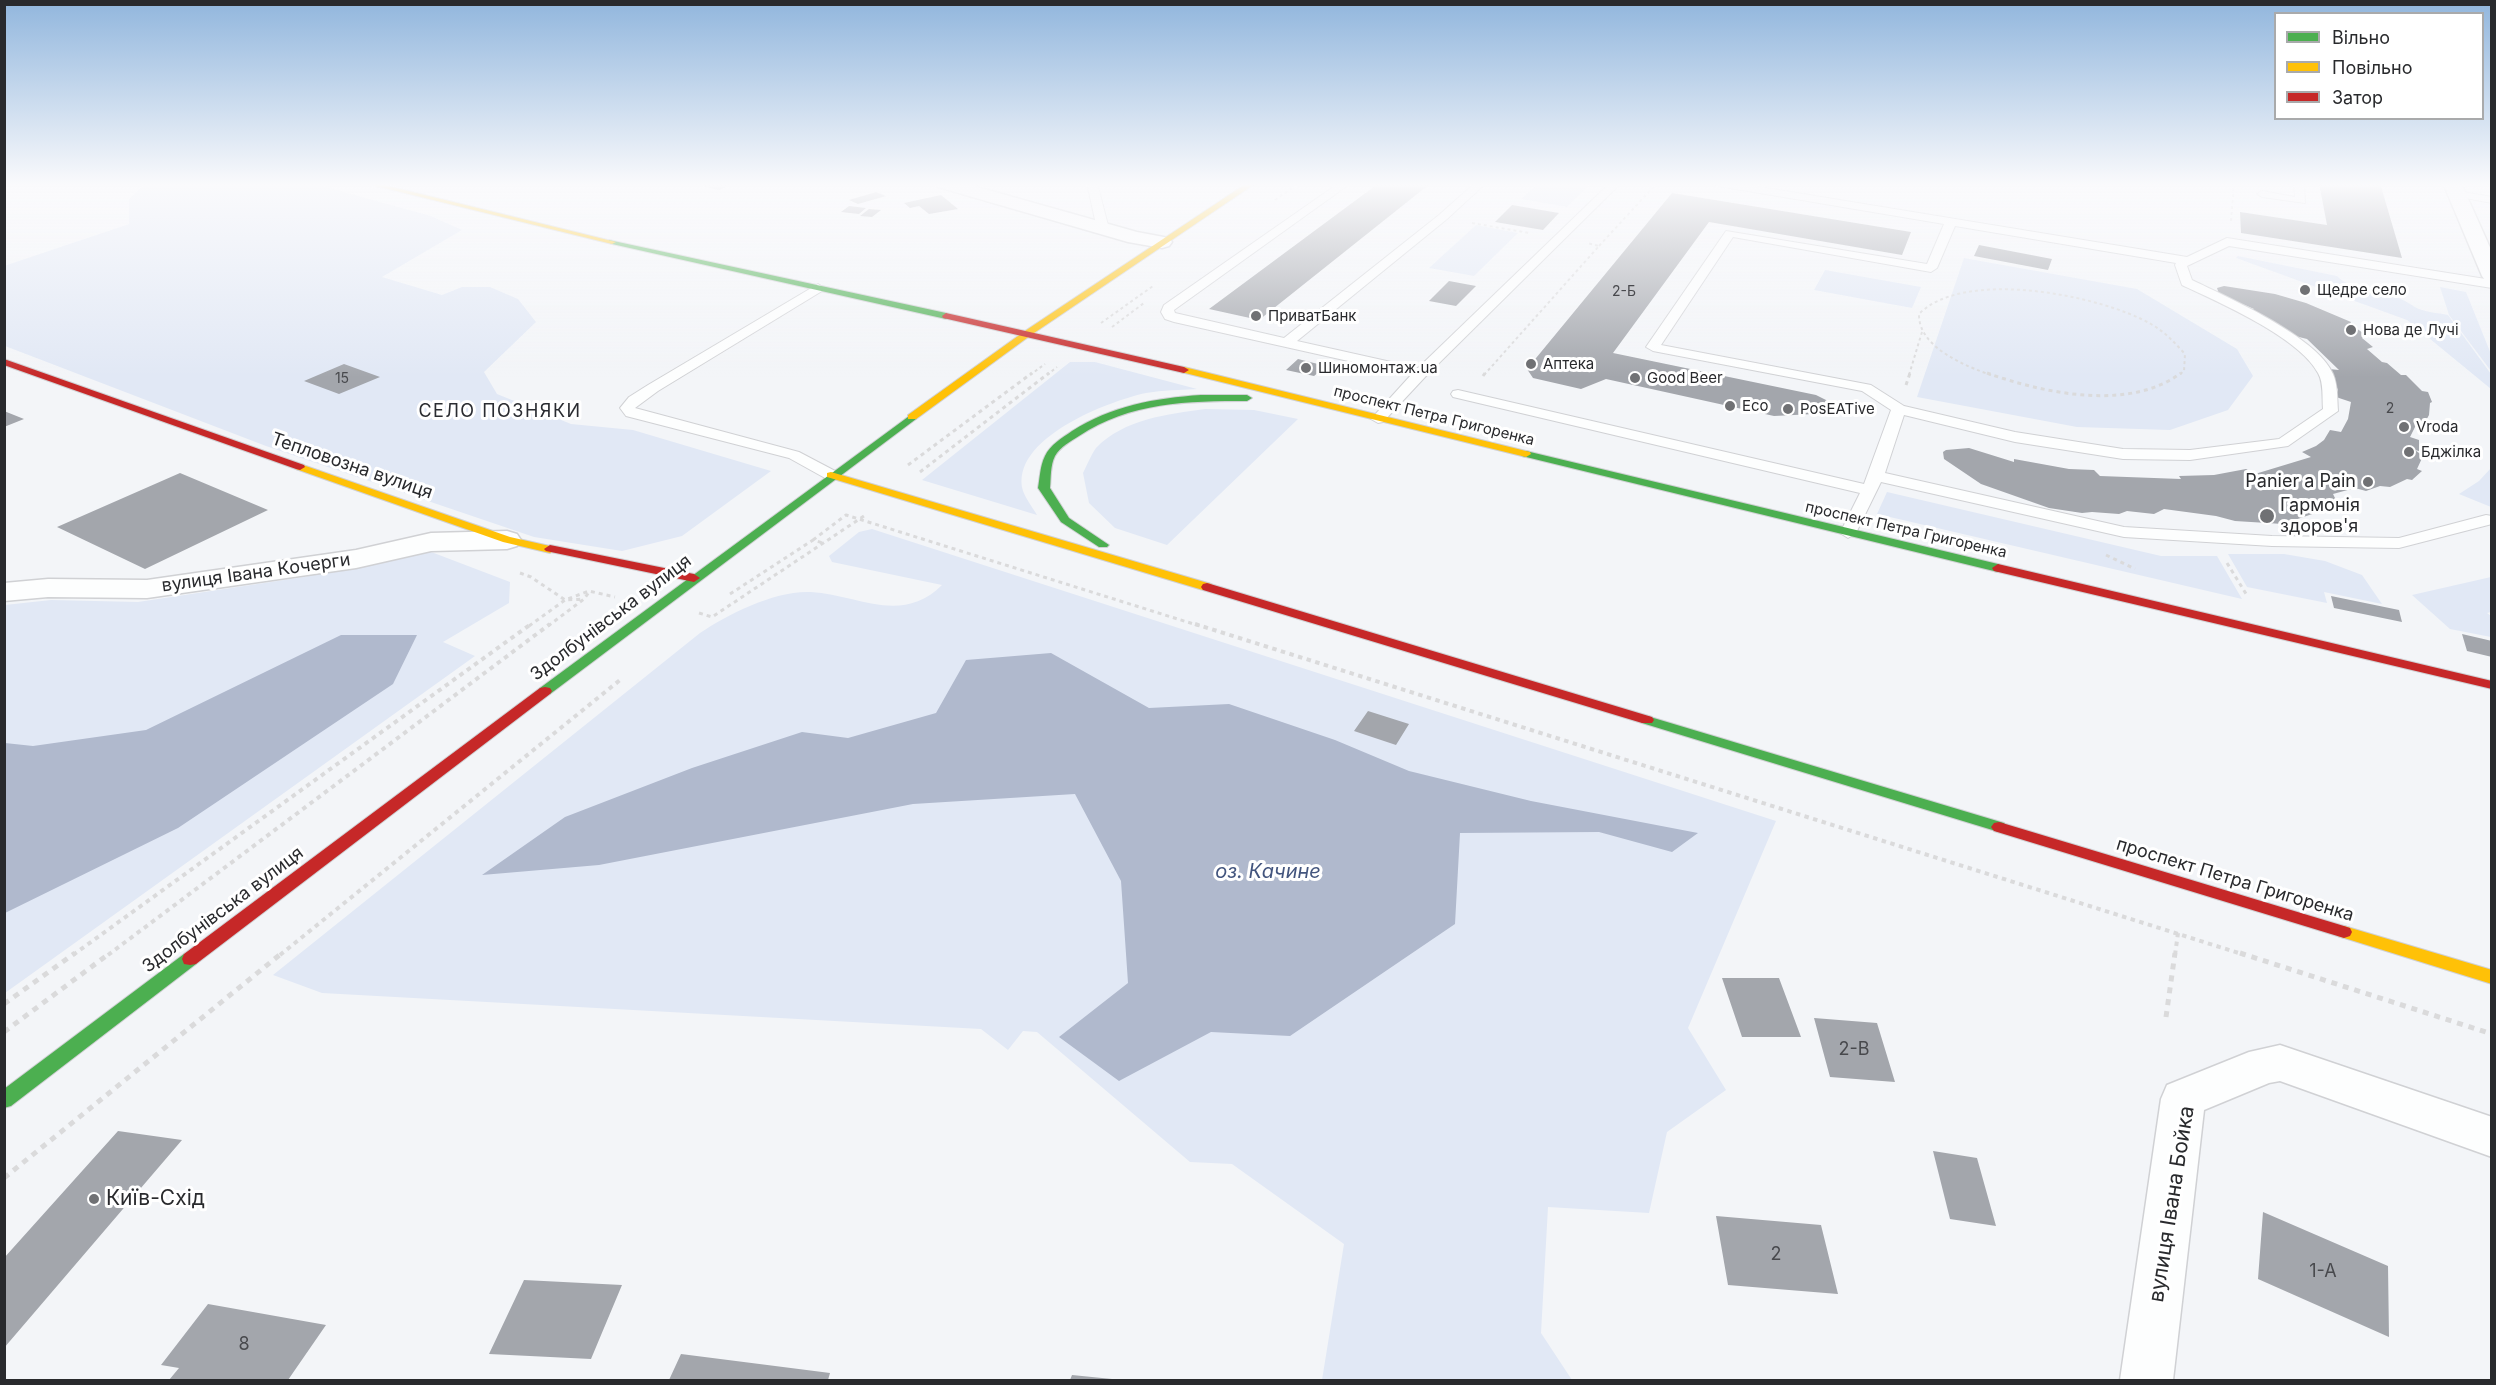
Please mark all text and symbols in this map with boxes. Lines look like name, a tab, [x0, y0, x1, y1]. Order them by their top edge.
legend	[2274, 12, 2484, 120]
text: Вільно	[2332, 27, 2390, 48]
text: Повільно	[2332, 57, 2413, 78]
text: Затор	[2332, 87, 2383, 108]
place label: Щедре село	[2317, 281, 2407, 299]
marker: Щедре село	[2298, 283, 2312, 297]
house number: 2-Б	[1612, 284, 1636, 300]
place label: ПриватБанк	[1268, 307, 1356, 325]
marker: ПриватБанк	[1249, 309, 1263, 323]
place label: Нова де Лучі	[2363, 321, 2459, 339]
marker: Нова де Лучі	[2344, 323, 2358, 337]
place label: Аптека	[1543, 355, 1594, 373]
marker: Аптека	[1524, 357, 1538, 371]
place label: Шиномонтаж.ua	[1318, 359, 1438, 377]
marker: Шиномонтаж.ua	[1299, 361, 1313, 375]
place label: Good Beer	[1647, 369, 1723, 387]
house number: 15	[335, 371, 349, 387]
marker: Good Beer	[1628, 371, 1642, 385]
street label: проспект Петра Григоренка	[1332, 382, 1536, 450]
place label: Eco	[1742, 397, 1769, 415]
marker: Eco	[1723, 399, 1737, 413]
place label: PosEATive	[1800, 400, 1875, 418]
district label: СЕЛО ПОЗНЯКИ	[418, 401, 582, 423]
house number: 2	[2386, 401, 2394, 417]
marker: PosEATive	[1781, 402, 1795, 416]
place label: Vroda	[2416, 418, 2458, 436]
marker: Vroda	[2397, 420, 2411, 434]
street label: Тепловозна вулиця	[268, 428, 436, 504]
place label: Бджілка	[2421, 443, 2481, 461]
marker: Бджілка	[2402, 445, 2416, 459]
place label: Panier a Pain	[2245, 471, 2356, 493]
marker: Panier a Pain	[2361, 475, 2375, 489]
place label: Гармонія здоров'я	[2280, 495, 2360, 538]
street label: проспект Петра Григоренка	[1804, 498, 2008, 562]
marker: Гармонія здоров'я	[2258, 507, 2276, 525]
street label: вулиця Івана Кочерги	[160, 549, 352, 597]
street label: Здолбунівська вулиця	[526, 550, 696, 686]
street label: проспект Петра Григоренка	[2114, 834, 2356, 926]
street label: Здолбунівська вулиця	[138, 842, 308, 978]
water label: оз. Качине	[1215, 860, 1321, 884]
house number: 2-В	[1838, 1039, 1870, 1061]
street label: вулиця Івана Бойка	[2144, 1104, 2200, 1304]
place label: Київ-Схід	[106, 1186, 205, 1212]
marker: Київ-Схід	[87, 1192, 101, 1206]
house number: 2	[1771, 1244, 1781, 1266]
house number: 1-А	[2309, 1261, 2337, 1283]
house number: 8	[238, 1334, 250, 1356]

